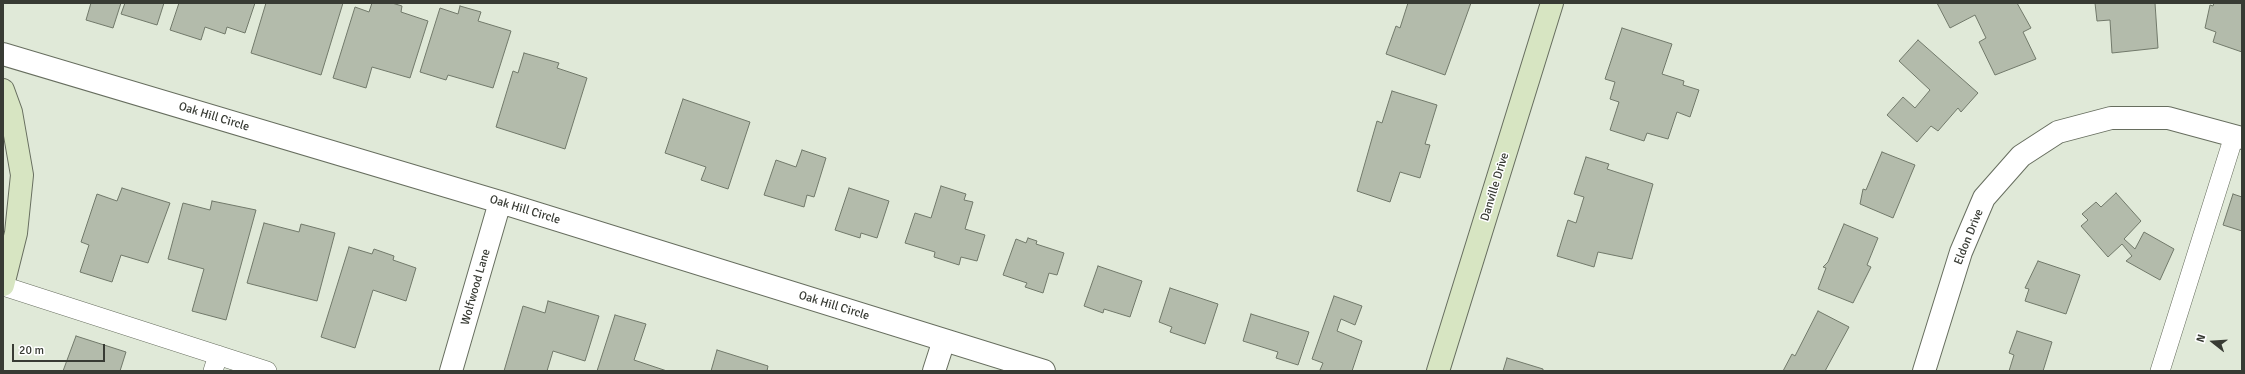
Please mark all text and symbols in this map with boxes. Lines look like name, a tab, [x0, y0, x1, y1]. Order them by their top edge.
street label: Oak Hill Circle	[177, 99, 251, 135]
street label: Danville Drive	[1478, 151, 1512, 223]
street label: Oak Hill Circle	[488, 192, 562, 228]
street label: Eldon Drive	[1951, 207, 1987, 267]
street label: Wolfwood Lane	[458, 247, 494, 327]
street label: Oak Hill Circle	[797, 288, 871, 324]
north arrow	[2193, 322, 2233, 362]
text: N	[2194, 333, 2208, 344]
scale bar	[14, 336, 107, 362]
text: 20 m	[19, 343, 44, 358]

